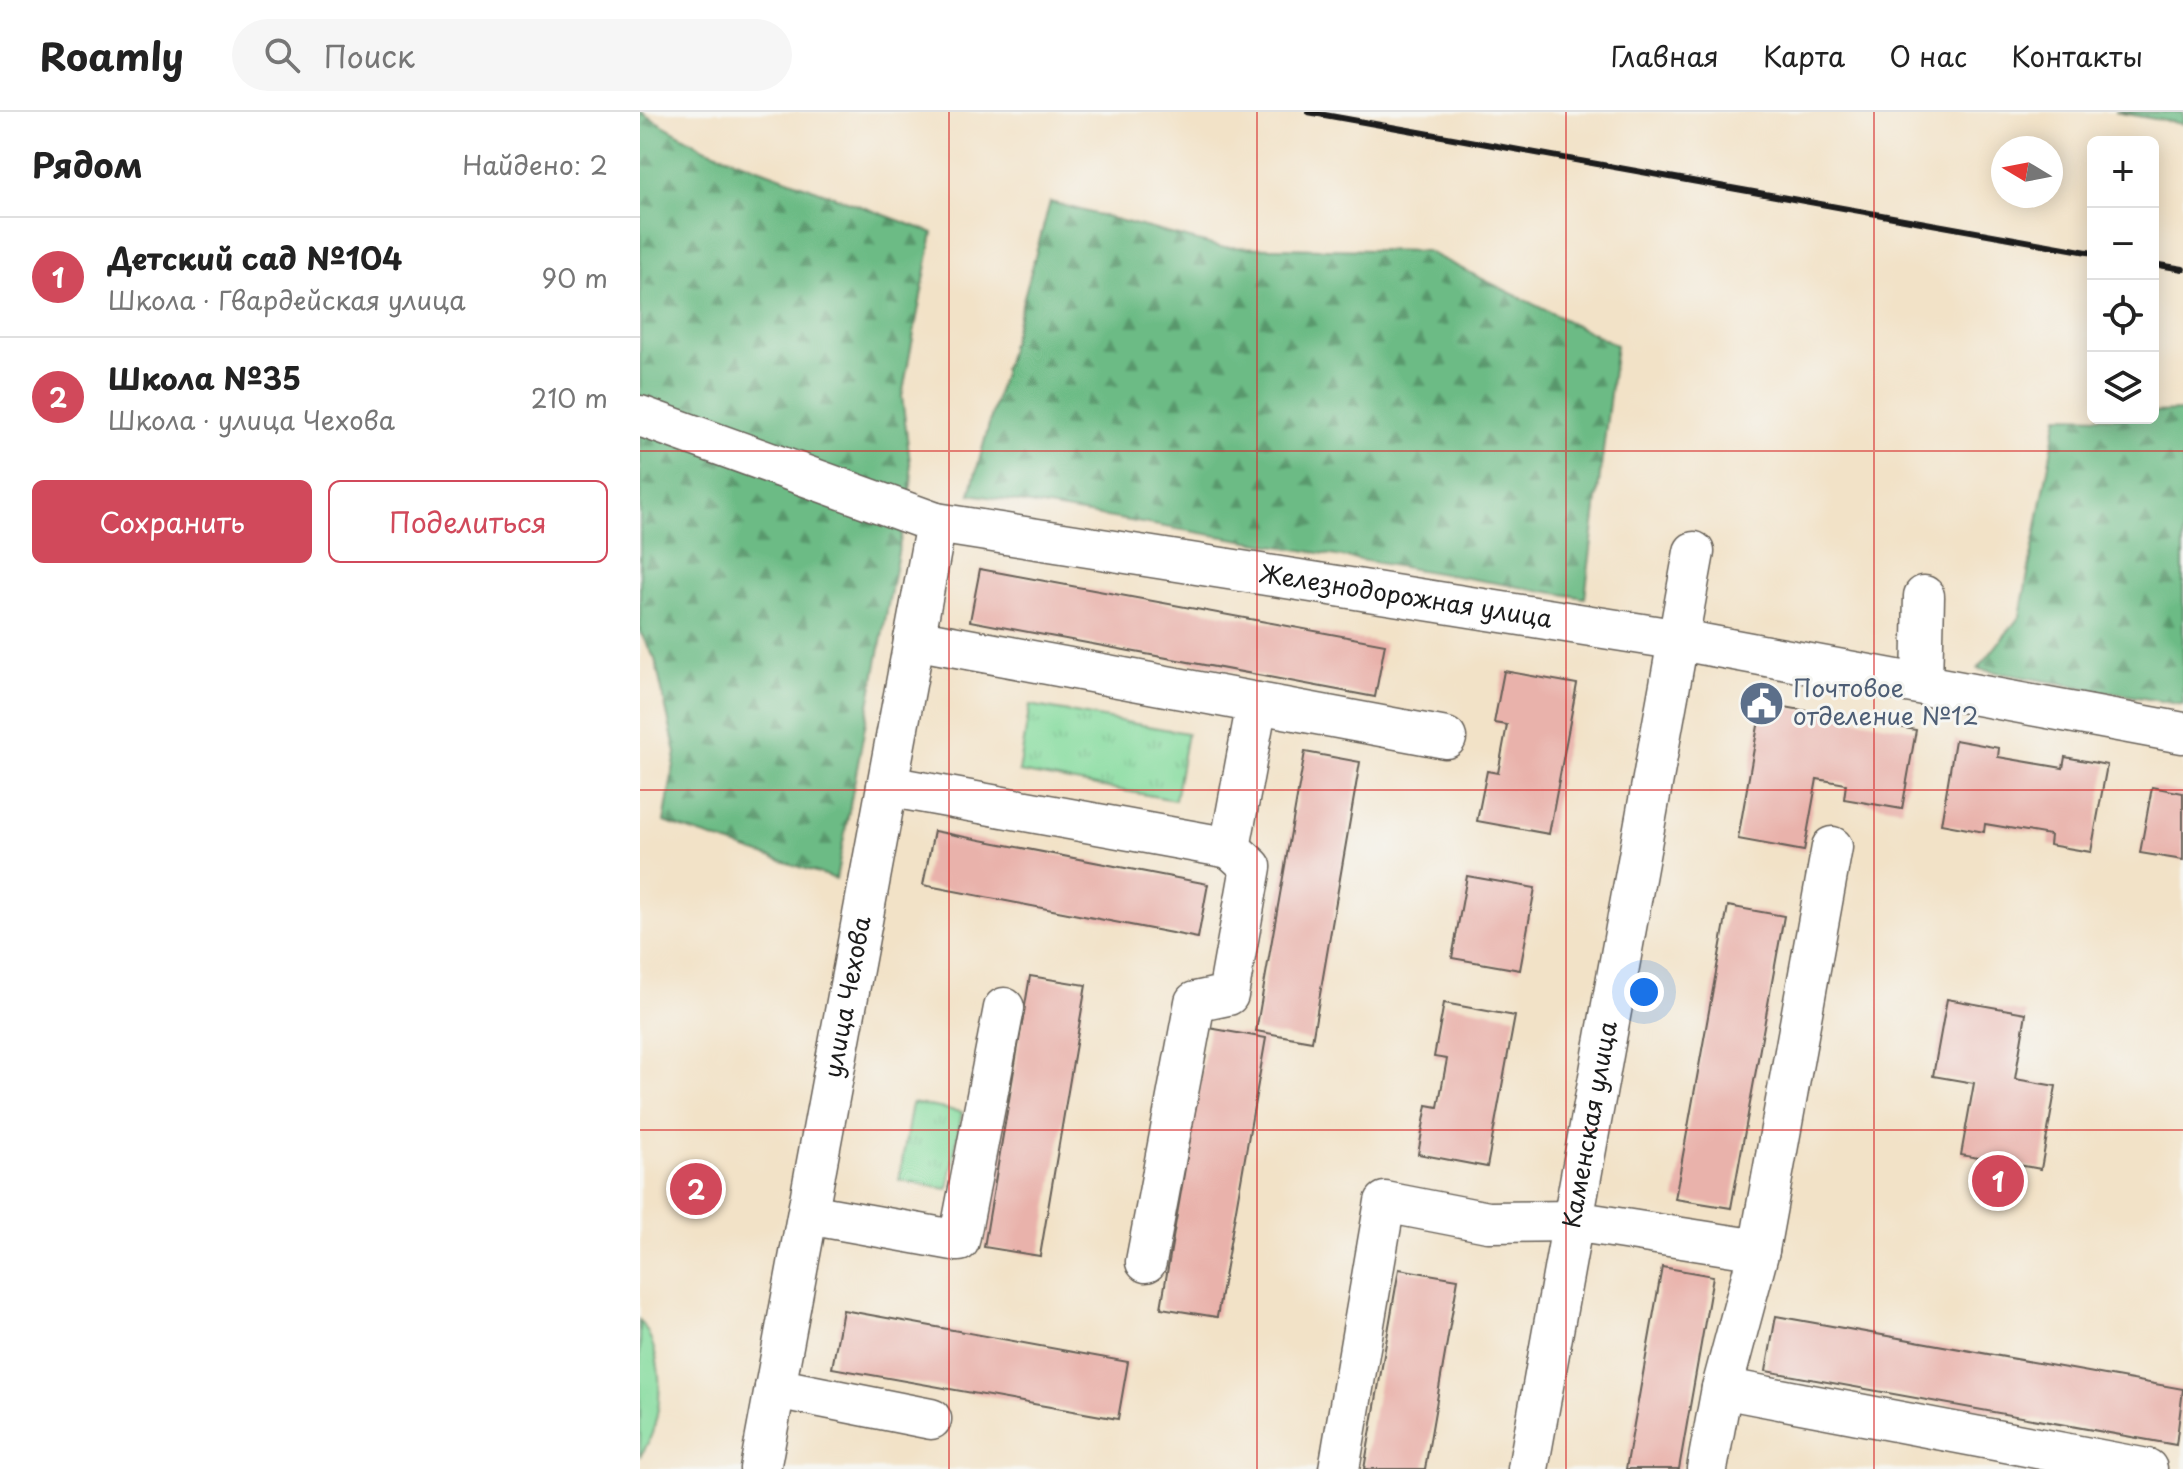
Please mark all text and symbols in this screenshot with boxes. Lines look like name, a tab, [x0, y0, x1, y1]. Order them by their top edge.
search box	[232, 19, 792, 91]
text: Roamly	[40, 27, 184, 84]
icon: search	[260, 33, 304, 77]
text: Поиск	[324, 33, 415, 78]
text: Главная	[1611, 34, 1719, 77]
text: Карта	[1763, 34, 1845, 77]
text: О нас	[1889, 34, 1967, 77]
text: Контакты	[2011, 34, 2143, 77]
north arrow	[1991, 136, 2063, 208]
map controls	[2087, 136, 2159, 424]
button: +	[2087, 136, 2159, 208]
text: Рядом	[32, 138, 143, 190]
text: Найдено: 2	[462, 145, 608, 184]
button: −	[2087, 208, 2159, 280]
text: Детский сад №104	[108, 235, 403, 280]
text: 1	[52, 258, 64, 297]
text: 90 m	[541, 258, 608, 297]
text: Школа · Гвардейская улица	[108, 280, 466, 319]
button: locate	[2087, 280, 2159, 352]
button: layers	[2087, 352, 2159, 424]
text: Школа №35	[108, 355, 301, 400]
text: 2	[49, 378, 67, 417]
text: 210 m	[531, 378, 608, 417]
text: Школа · улица Чехова	[108, 400, 395, 439]
button: Сохранить	[32, 480, 312, 563]
button: Поделиться	[328, 480, 608, 563]
street label: Железнодорожная улица	[1257, 554, 1555, 636]
place label: Почтовое отделение №12	[1793, 669, 1979, 733]
public building icon: Почтовое отделение №12	[1738, 679, 1786, 727]
street label: улица Чехова	[813, 913, 878, 1080]
your location	[1624, 972, 1664, 1012]
street label: Каменская улица	[1552, 1018, 1625, 1231]
pin: 1	[1972, 1151, 2024, 1211]
pin: 2	[670, 1159, 722, 1219]

